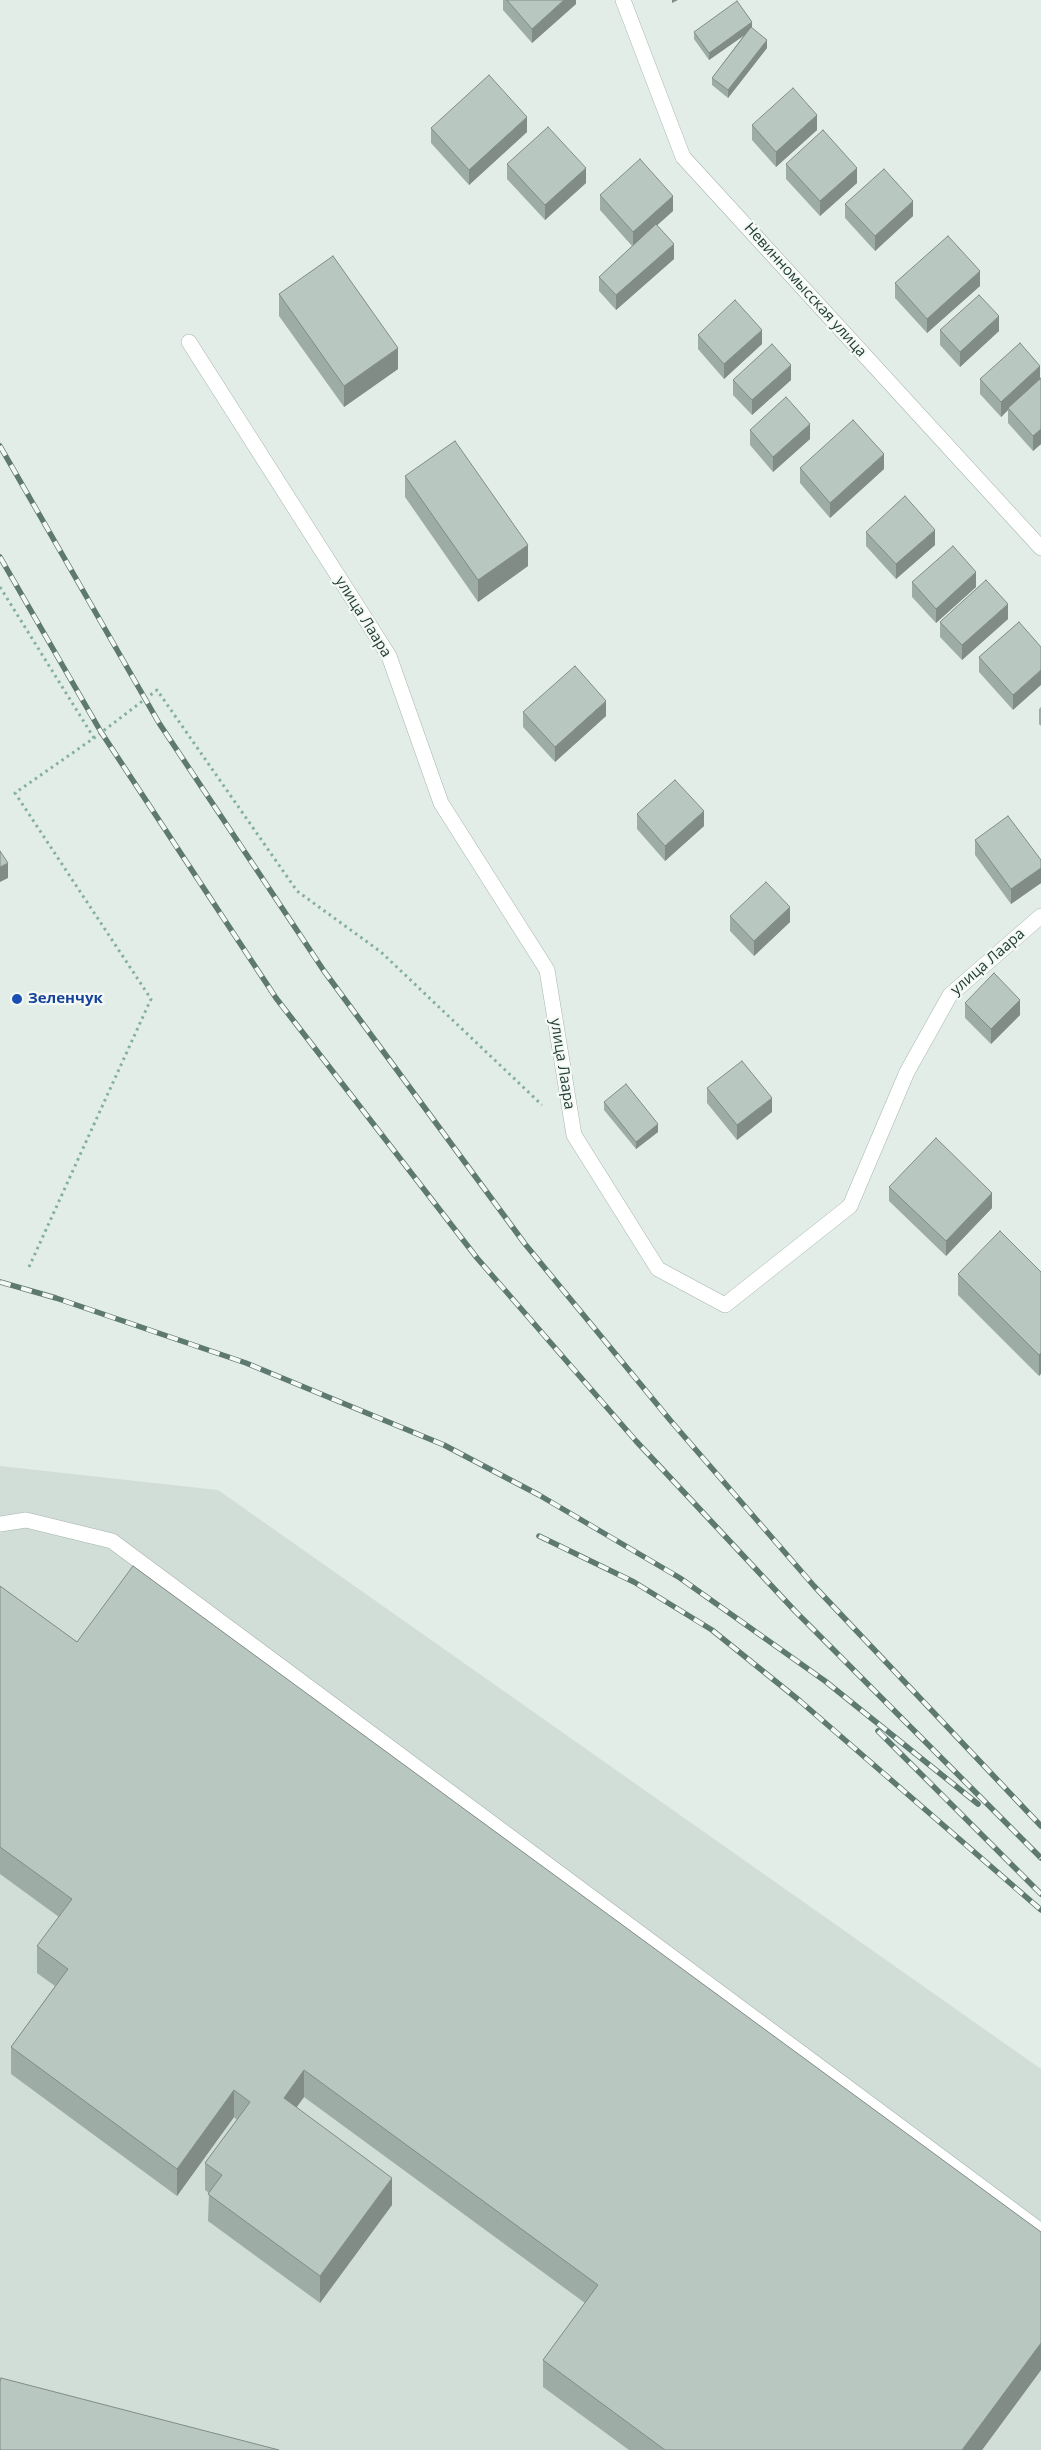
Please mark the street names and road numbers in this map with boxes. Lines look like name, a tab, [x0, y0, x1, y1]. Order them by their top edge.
street label: Невинномысская улица	[740, 219, 870, 361]
street label: улица Лаара	[331, 573, 395, 661]
street label: улица Лаара	[947, 925, 1029, 999]
street label: улица Лаара	[546, 1017, 578, 1111]

